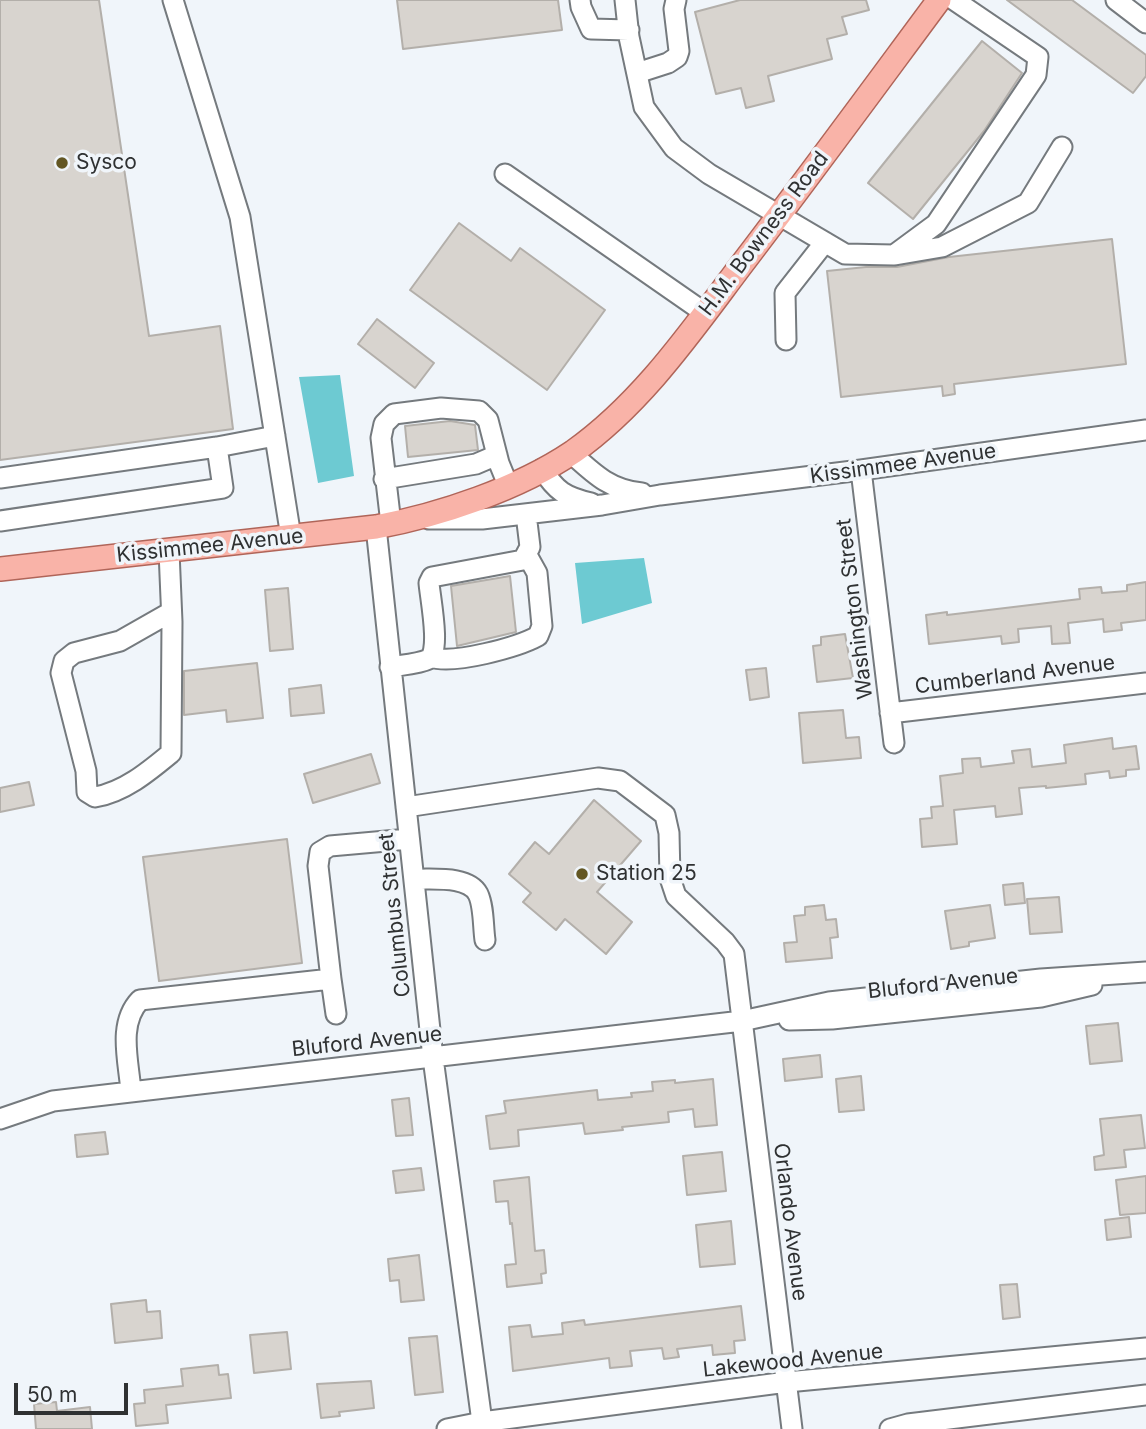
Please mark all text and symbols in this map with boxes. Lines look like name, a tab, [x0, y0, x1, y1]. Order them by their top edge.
street label: H.M. Bowness Road	[694, 147, 834, 321]
place label: Sysco	[76, 150, 137, 176]
marker: Sysco	[54, 155, 70, 171]
street label: Kissimmee Avenue	[808, 438, 998, 490]
street label: Washington Street	[831, 517, 879, 701]
street label: Kissimmee Avenue	[115, 524, 305, 568]
street label: Cumberland Avenue	[914, 650, 1116, 700]
street label: Columbus Street	[374, 831, 416, 999]
place label: Station 25	[596, 861, 697, 887]
marker: Station 25	[574, 866, 590, 882]
street label: Bluford Avenue	[867, 964, 1019, 1004]
street label: Bluford Avenue	[291, 1022, 443, 1062]
street label: Orlando Avenue	[768, 1142, 812, 1302]
street label: Lakewood Avenue	[702, 1339, 884, 1383]
scale bar	[18, 1370, 131, 1414]
text: 50 m	[27, 1382, 77, 1407]

